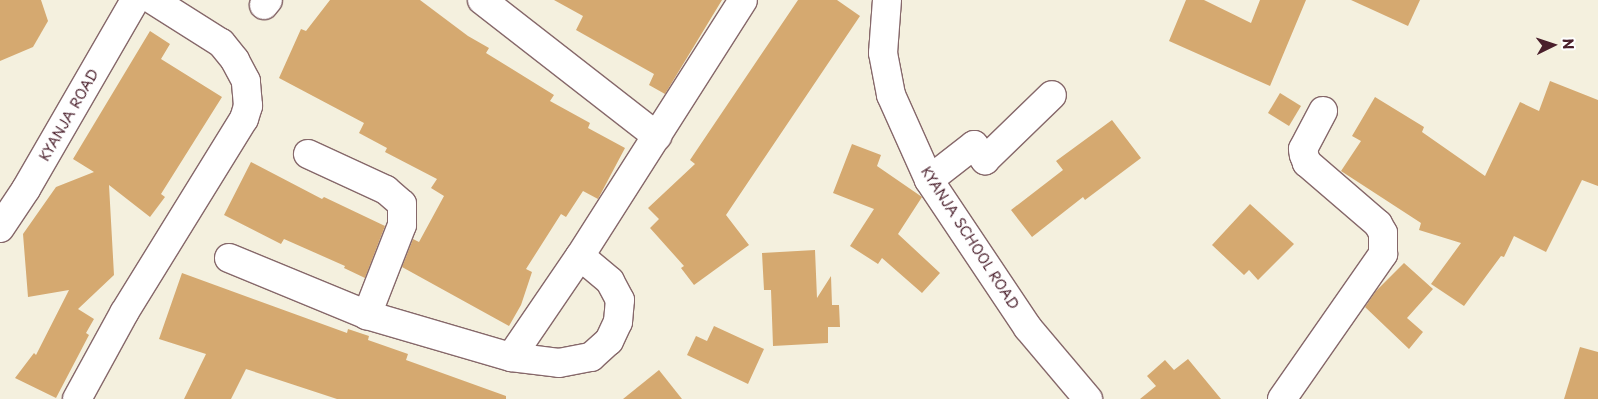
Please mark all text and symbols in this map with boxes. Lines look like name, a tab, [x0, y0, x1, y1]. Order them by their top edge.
north arrow	[1528, 20, 1578, 70]
text: N	[1558, 38, 1579, 50]
street label: KYANJA ROAD	[36, 66, 102, 164]
street label: KYANJA SCHOOL ROAD	[917, 162, 1023, 314]

